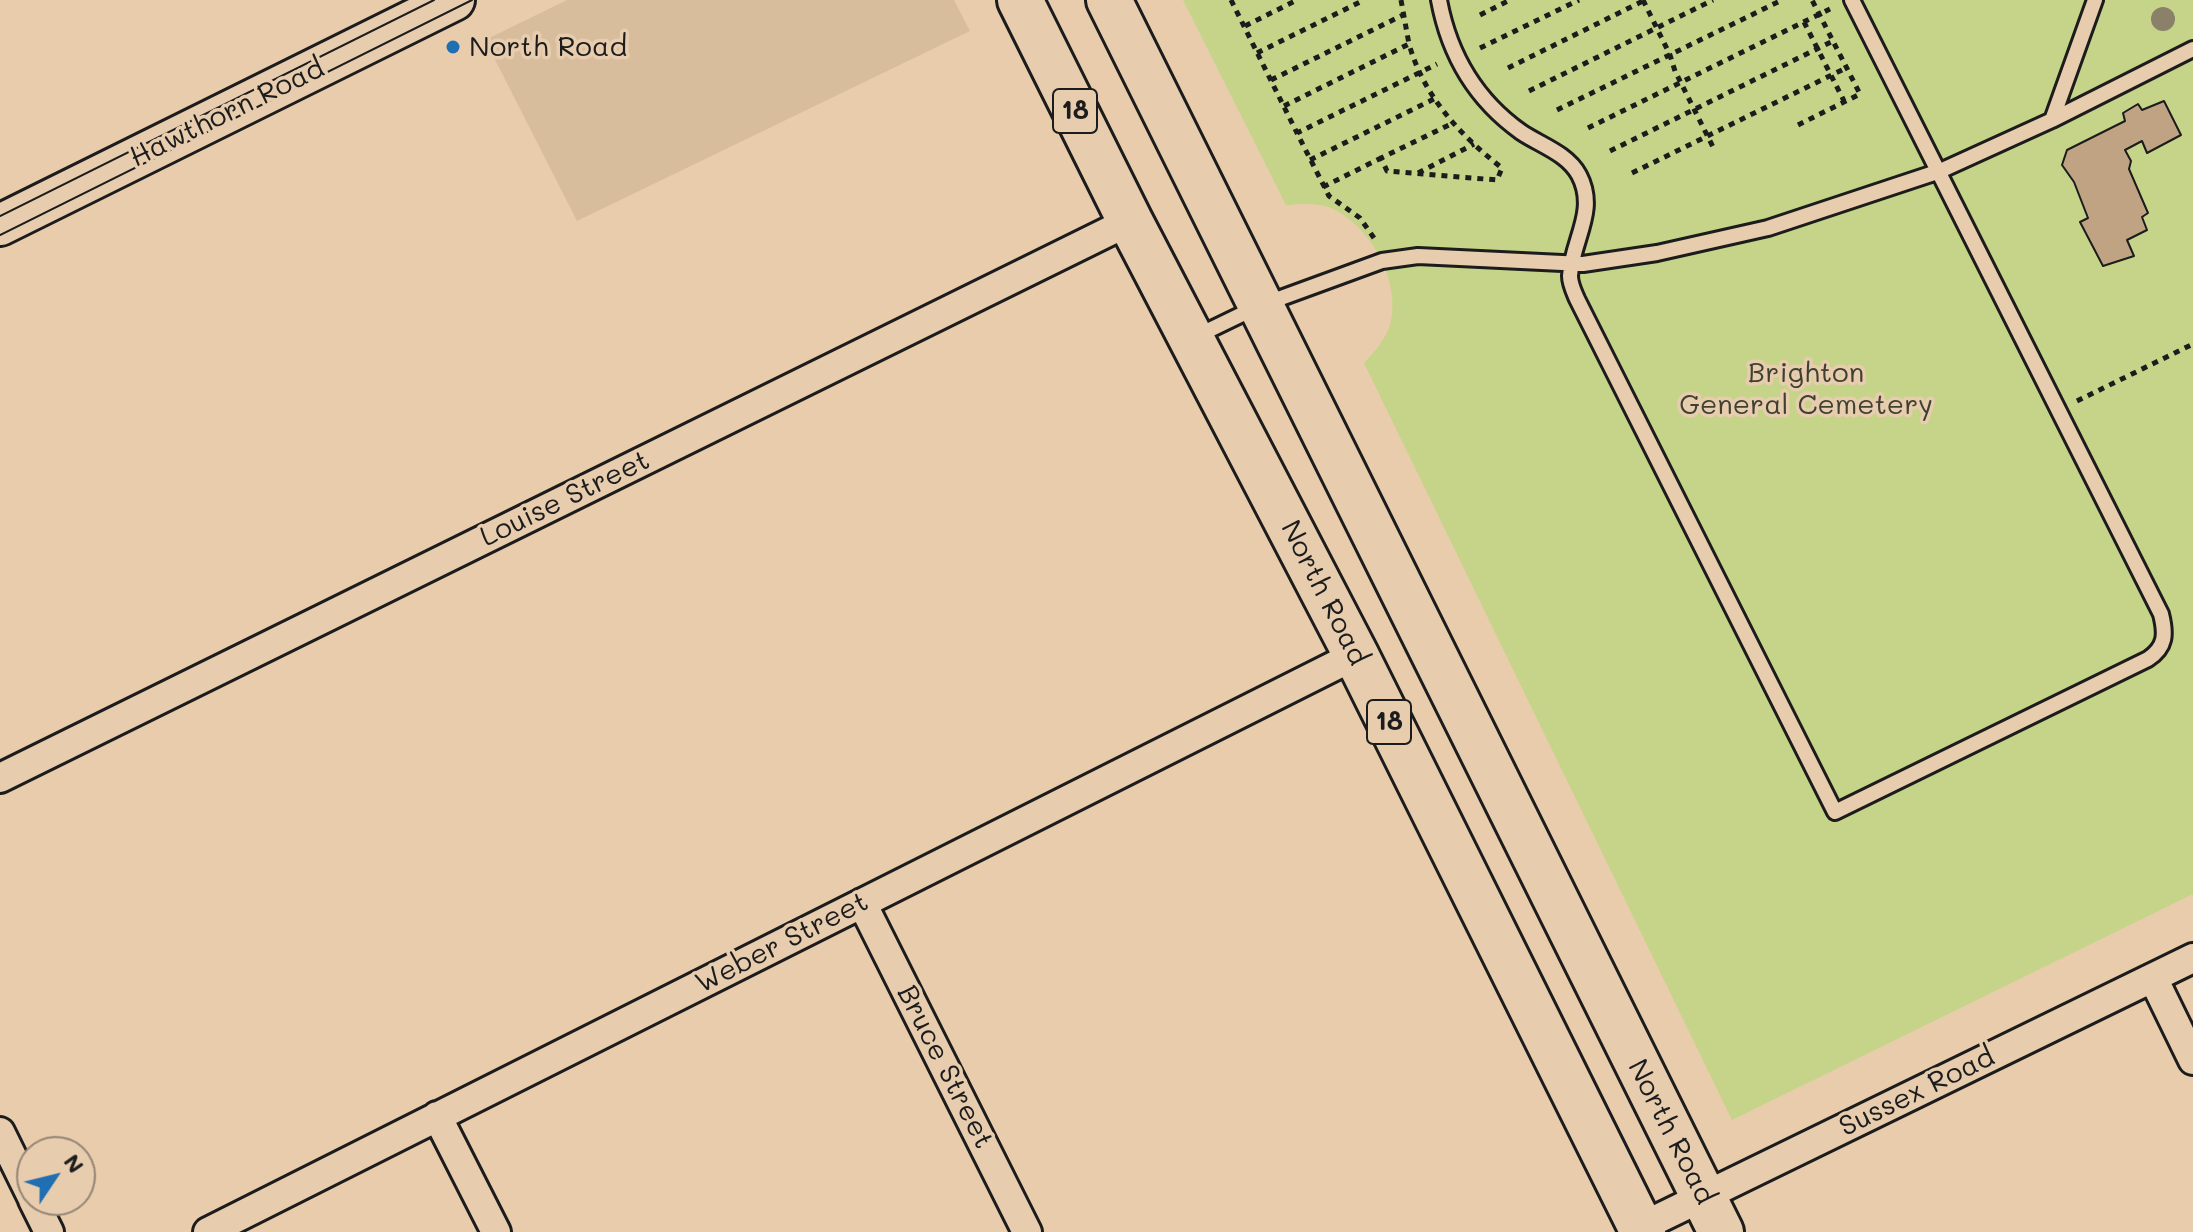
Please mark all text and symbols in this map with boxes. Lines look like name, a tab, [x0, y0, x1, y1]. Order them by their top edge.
place label: North Road	[469, 30, 627, 64]
marker: North Road	[444, 38, 462, 56]
street label: Hawthorn Road	[124, 51, 330, 175]
road number: 18	[1053, 89, 1097, 133]
park label: Brighton General Cemetery	[1679, 356, 1933, 422]
street label: Louise Street	[475, 444, 655, 554]
street label: North Road	[1273, 515, 1375, 671]
road number: 18	[1367, 700, 1411, 744]
street label: Weber Street	[690, 885, 874, 1001]
street label: Bruce Street	[889, 980, 1001, 1154]
street label: Sussex Road	[1834, 1040, 2000, 1144]
street label: North Road	[1620, 1054, 1722, 1210]
north arrow	[16, 1136, 96, 1216]
text: N	[58, 1148, 91, 1178]

